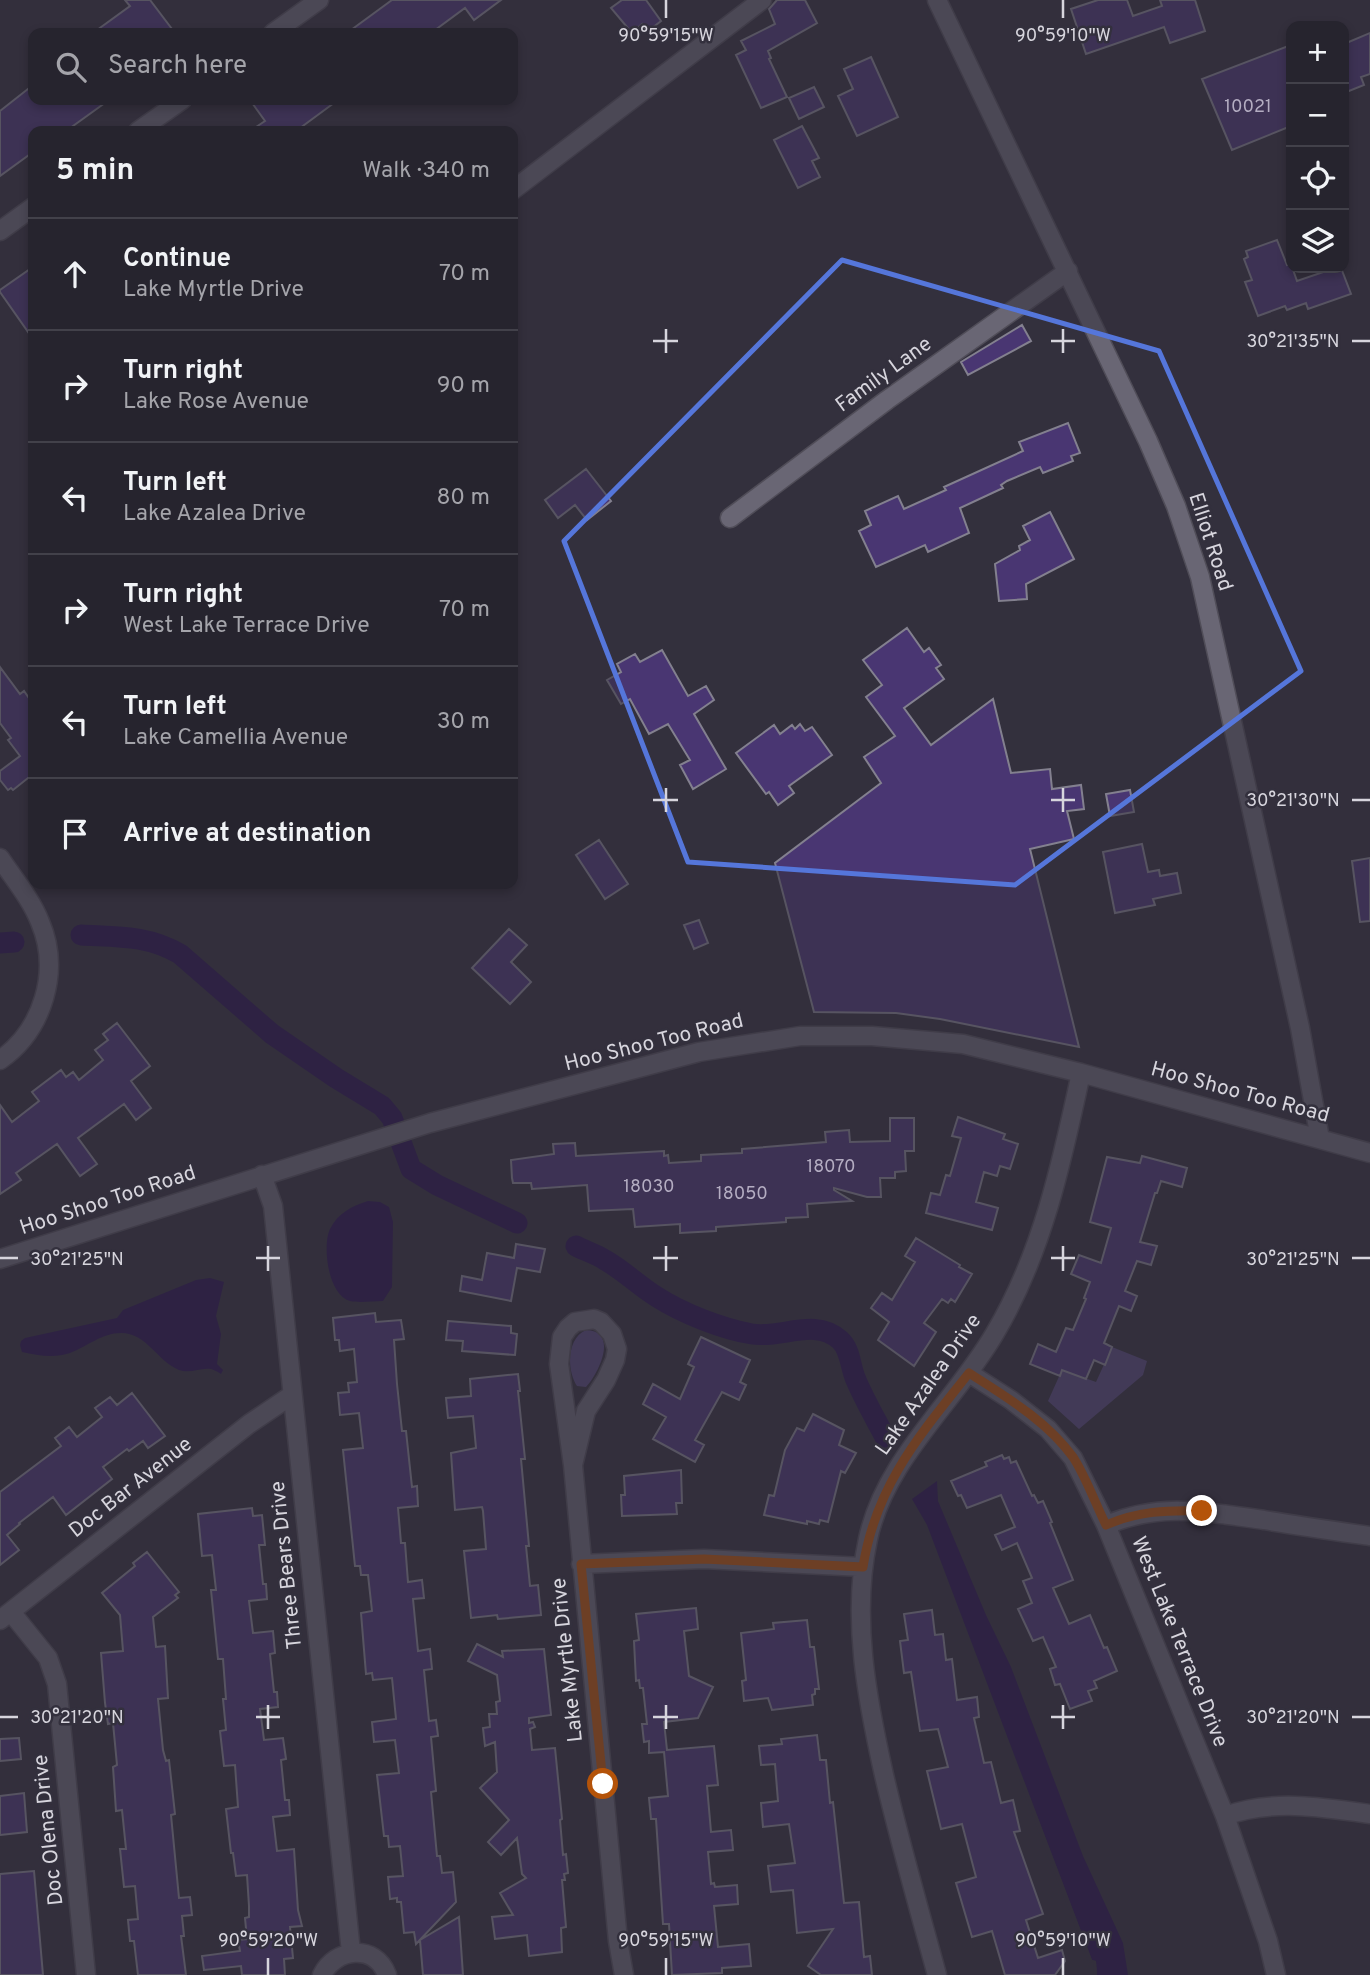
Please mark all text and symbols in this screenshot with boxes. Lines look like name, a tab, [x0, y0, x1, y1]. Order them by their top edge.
map controls	[1286, 21, 1349, 273]
button: +	[1286, 21, 1349, 84]
text: 90°59'15"W	[618, 25, 714, 48]
text: 90°59'10"W	[1015, 25, 1111, 48]
search box	[28, 28, 518, 105]
icon: search	[52, 48, 90, 86]
text: Search here	[108, 50, 247, 83]
button: −	[1286, 84, 1349, 147]
house number: 10021	[1224, 96, 1272, 119]
button: locate	[1286, 147, 1349, 210]
text: 5 min	[56, 153, 134, 190]
text: Walk · 340 m	[362, 157, 490, 186]
button: layers	[1286, 210, 1349, 273]
text: Continue	[123, 243, 231, 276]
icon: ahead	[56, 255, 94, 293]
text: 70 m	[439, 260, 490, 289]
text: Lake Myrtle Drive	[123, 276, 304, 305]
street label: Family Lane	[831, 331, 937, 419]
text: 30°21'35"N	[1246, 331, 1340, 354]
text: Turn right	[123, 355, 243, 388]
icon: right	[56, 367, 94, 405]
text: 90 m	[437, 372, 490, 401]
text: Lake Rose Avenue	[123, 388, 309, 417]
text: Turn left	[123, 467, 227, 500]
icon: left	[56, 479, 94, 517]
text: 80 m	[437, 484, 490, 513]
street label: Elliot Road	[1181, 489, 1239, 595]
text: Lake Azalea Drive	[123, 500, 306, 529]
text: Turn right	[123, 579, 243, 612]
icon: right	[56, 591, 94, 629]
text: 70 m	[439, 596, 490, 625]
text: West Lake Terrace Drive	[123, 612, 370, 641]
text: Turn left	[123, 691, 227, 724]
icon: left	[56, 703, 94, 741]
text: 30 m	[437, 708, 490, 737]
text: Lake Camellia Avenue	[123, 724, 348, 753]
text: 30°21'30"N	[1246, 790, 1340, 813]
icon: arrive	[56, 815, 94, 853]
text: Arrive at destination	[123, 818, 371, 851]
street label: Hoo Shoo Too Road	[562, 1008, 746, 1078]
street label: Hoo Shoo Too Road	[1148, 1056, 1332, 1130]
house number: 18070	[807, 1156, 855, 1179]
street label: Hoo Shoo Too Road	[16, 1160, 200, 1242]
house number: 18030	[623, 1176, 675, 1199]
house number: 18050	[716, 1183, 768, 1206]
text: 30°21'25"N	[30, 1249, 124, 1272]
text: 30°21'25"N	[1246, 1249, 1340, 1272]
street label: Lake Azalea Drive	[870, 1309, 988, 1461]
street label: Doc Bar Avenue	[64, 1431, 198, 1545]
street label: Three Bears Drive	[265, 1480, 309, 1650]
route end	[1186, 1495, 1217, 1526]
street label: West Lake Terrace Drive	[1124, 1533, 1234, 1751]
street label: Lake Myrtle Drive	[546, 1576, 590, 1744]
text: 30°21'20"N	[30, 1707, 124, 1730]
text: 30°21'20"N	[1246, 1707, 1340, 1730]
street label: Doc Olena Drive	[28, 1753, 70, 1907]
route start	[587, 1768, 618, 1799]
text: 90°59'20"W	[218, 1930, 318, 1953]
text: 90°59'15"W	[618, 1930, 714, 1953]
text: 90°59'10"W	[1015, 1930, 1111, 1953]

